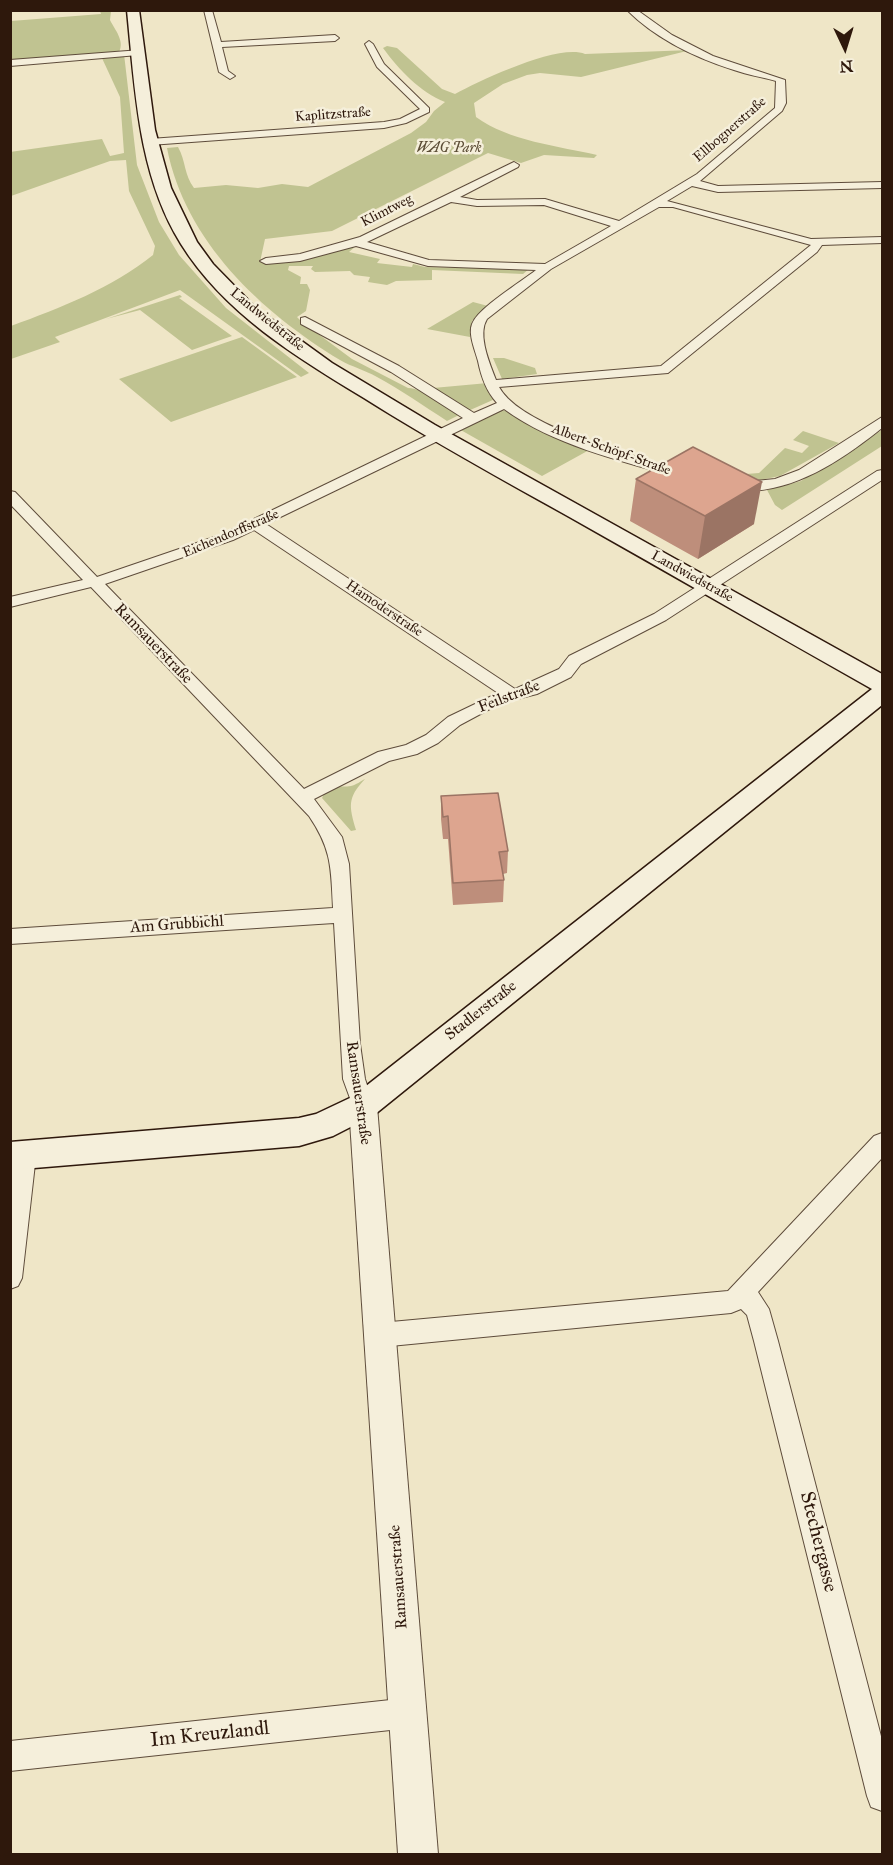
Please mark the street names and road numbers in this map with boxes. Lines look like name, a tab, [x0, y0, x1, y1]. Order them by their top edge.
street label: Ellbognerstraße	[690, 94, 770, 166]
street label: Kaplitzstraße	[294, 104, 372, 126]
street label: Klimtweg	[358, 191, 416, 231]
street label: Landwiedstraße	[226, 285, 308, 355]
street label: Albert-Schöpf-Straße	[549, 421, 673, 479]
street label: Eichendorffstraße	[180, 506, 282, 562]
street label: Landwiedstraße	[648, 548, 736, 606]
street label: Hamoderstraße	[342, 577, 426, 641]
street label: Ramsauerstraße	[110, 600, 196, 688]
street label: Feilstraße	[475, 676, 543, 718]
street label: Am Grubbichl	[130, 912, 224, 938]
street label: Stadlerstraße	[441, 977, 521, 1045]
street label: Ramsauerstraße	[341, 1040, 375, 1146]
street label: Stechergasse	[794, 1489, 842, 1595]
street label: Ramsauerstraße	[386, 1524, 412, 1630]
street label: Im Kreuzlandl	[149, 1717, 271, 1753]

